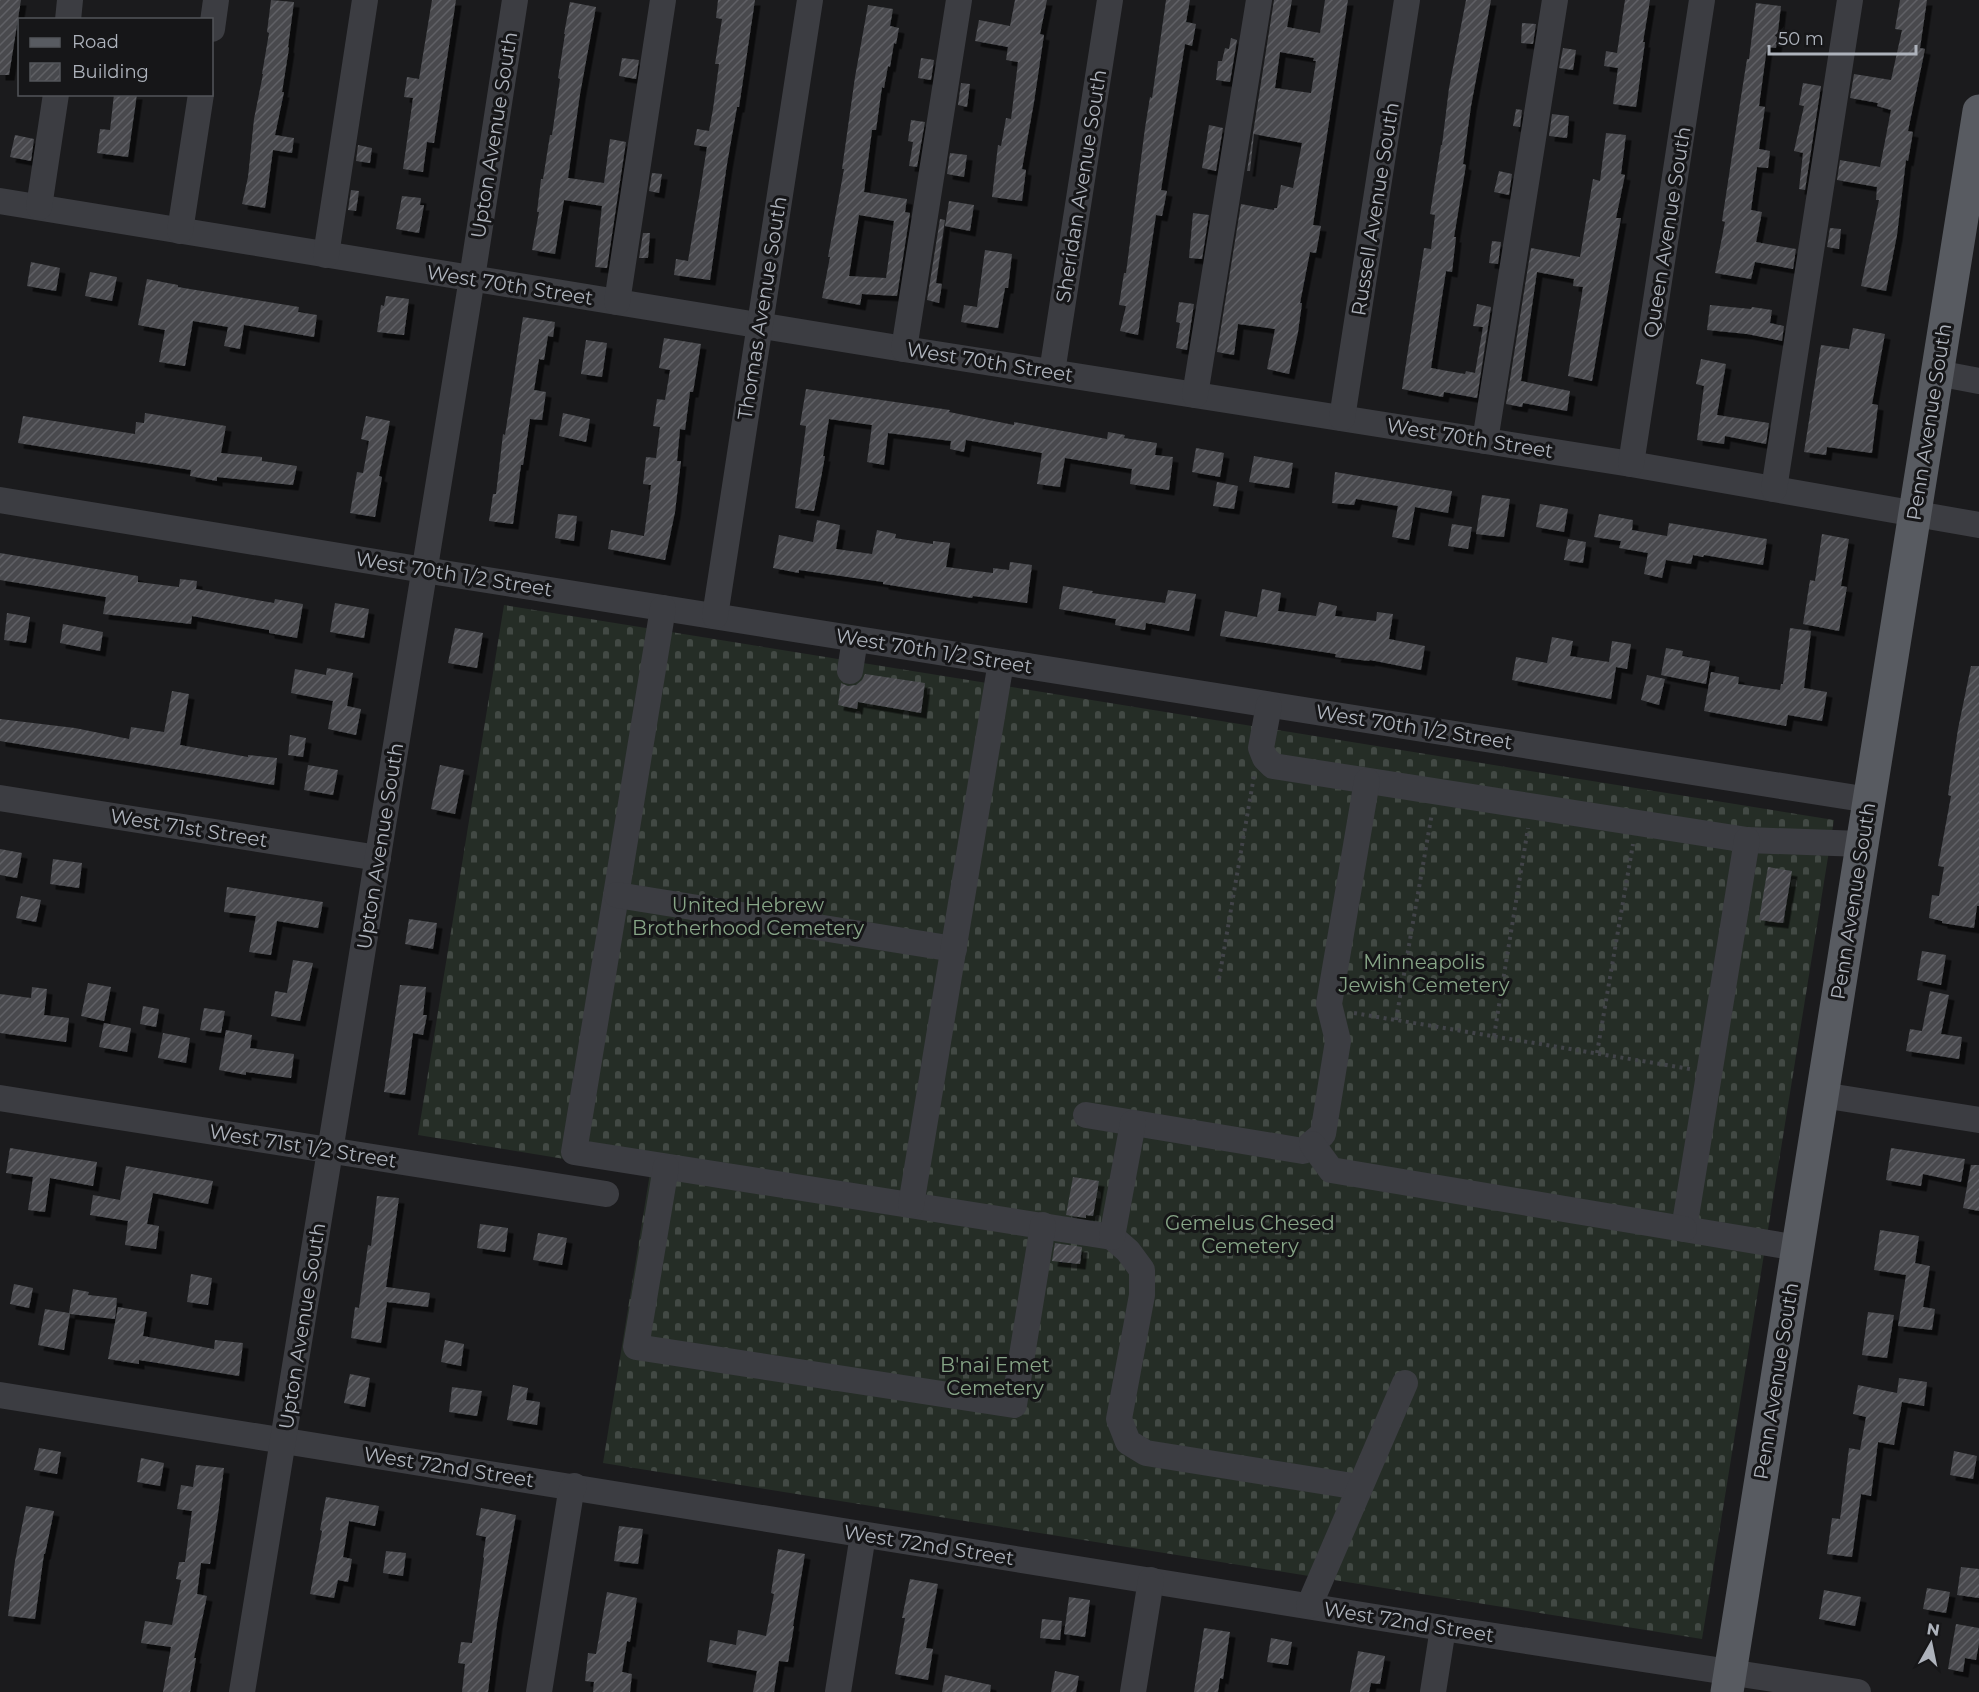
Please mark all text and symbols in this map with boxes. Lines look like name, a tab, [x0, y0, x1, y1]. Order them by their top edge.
legend	[18, 18, 213, 96]
scale bar	[1769, 18, 1916, 56]
text: 50 m	[1778, 28, 1824, 50]
street label: Upton Avenue South	[466, 30, 522, 240]
text: Road	[72, 31, 119, 53]
text: Building	[72, 61, 149, 83]
street label: Sheridan Avenue South	[1051, 68, 1111, 304]
street label: Russell Avenue South	[1346, 100, 1404, 318]
street label: Queen Avenue South	[1638, 125, 1696, 339]
street label: Thomas Avenue South	[732, 194, 792, 422]
street label: West 70th Street	[425, 260, 595, 310]
street label: Penn Avenue South	[1902, 322, 1956, 522]
street label: West 70th Street	[905, 337, 1075, 387]
street label: West 70th Street	[1385, 413, 1555, 463]
street label: West 70th 1/2 Street	[354, 547, 554, 601]
street label: West 70th 1/2 Street	[834, 624, 1034, 678]
street label: West 70th 1/2 Street	[1314, 700, 1514, 754]
street label: Upton Avenue South	[352, 741, 408, 951]
street label: Penn Avenue South	[1826, 801, 1880, 1001]
street label: West 71st Street	[109, 804, 269, 852]
park label: United Hebrew Brotherhood Cemetery	[632, 893, 864, 940]
park label: Minneapolis Jewish Cemetery	[1337, 950, 1510, 997]
street label: West 71st 1/2 Street	[207, 1119, 399, 1173]
park label: Gemelus Chesed Cemetery	[1165, 1211, 1335, 1258]
street label: Upton Avenue South	[274, 1221, 330, 1431]
street label: Penn Avenue South	[1749, 1281, 1803, 1481]
park label: B'nai Emet Cemetery	[940, 1353, 1050, 1400]
street label: West 72nd Street	[362, 1442, 536, 1492]
street label: West 72nd Street	[842, 1520, 1016, 1570]
street label: West 72nd Street	[1322, 1597, 1496, 1647]
north arrow	[1901, 1614, 1961, 1674]
text: N	[1925, 1619, 1941, 1640]

